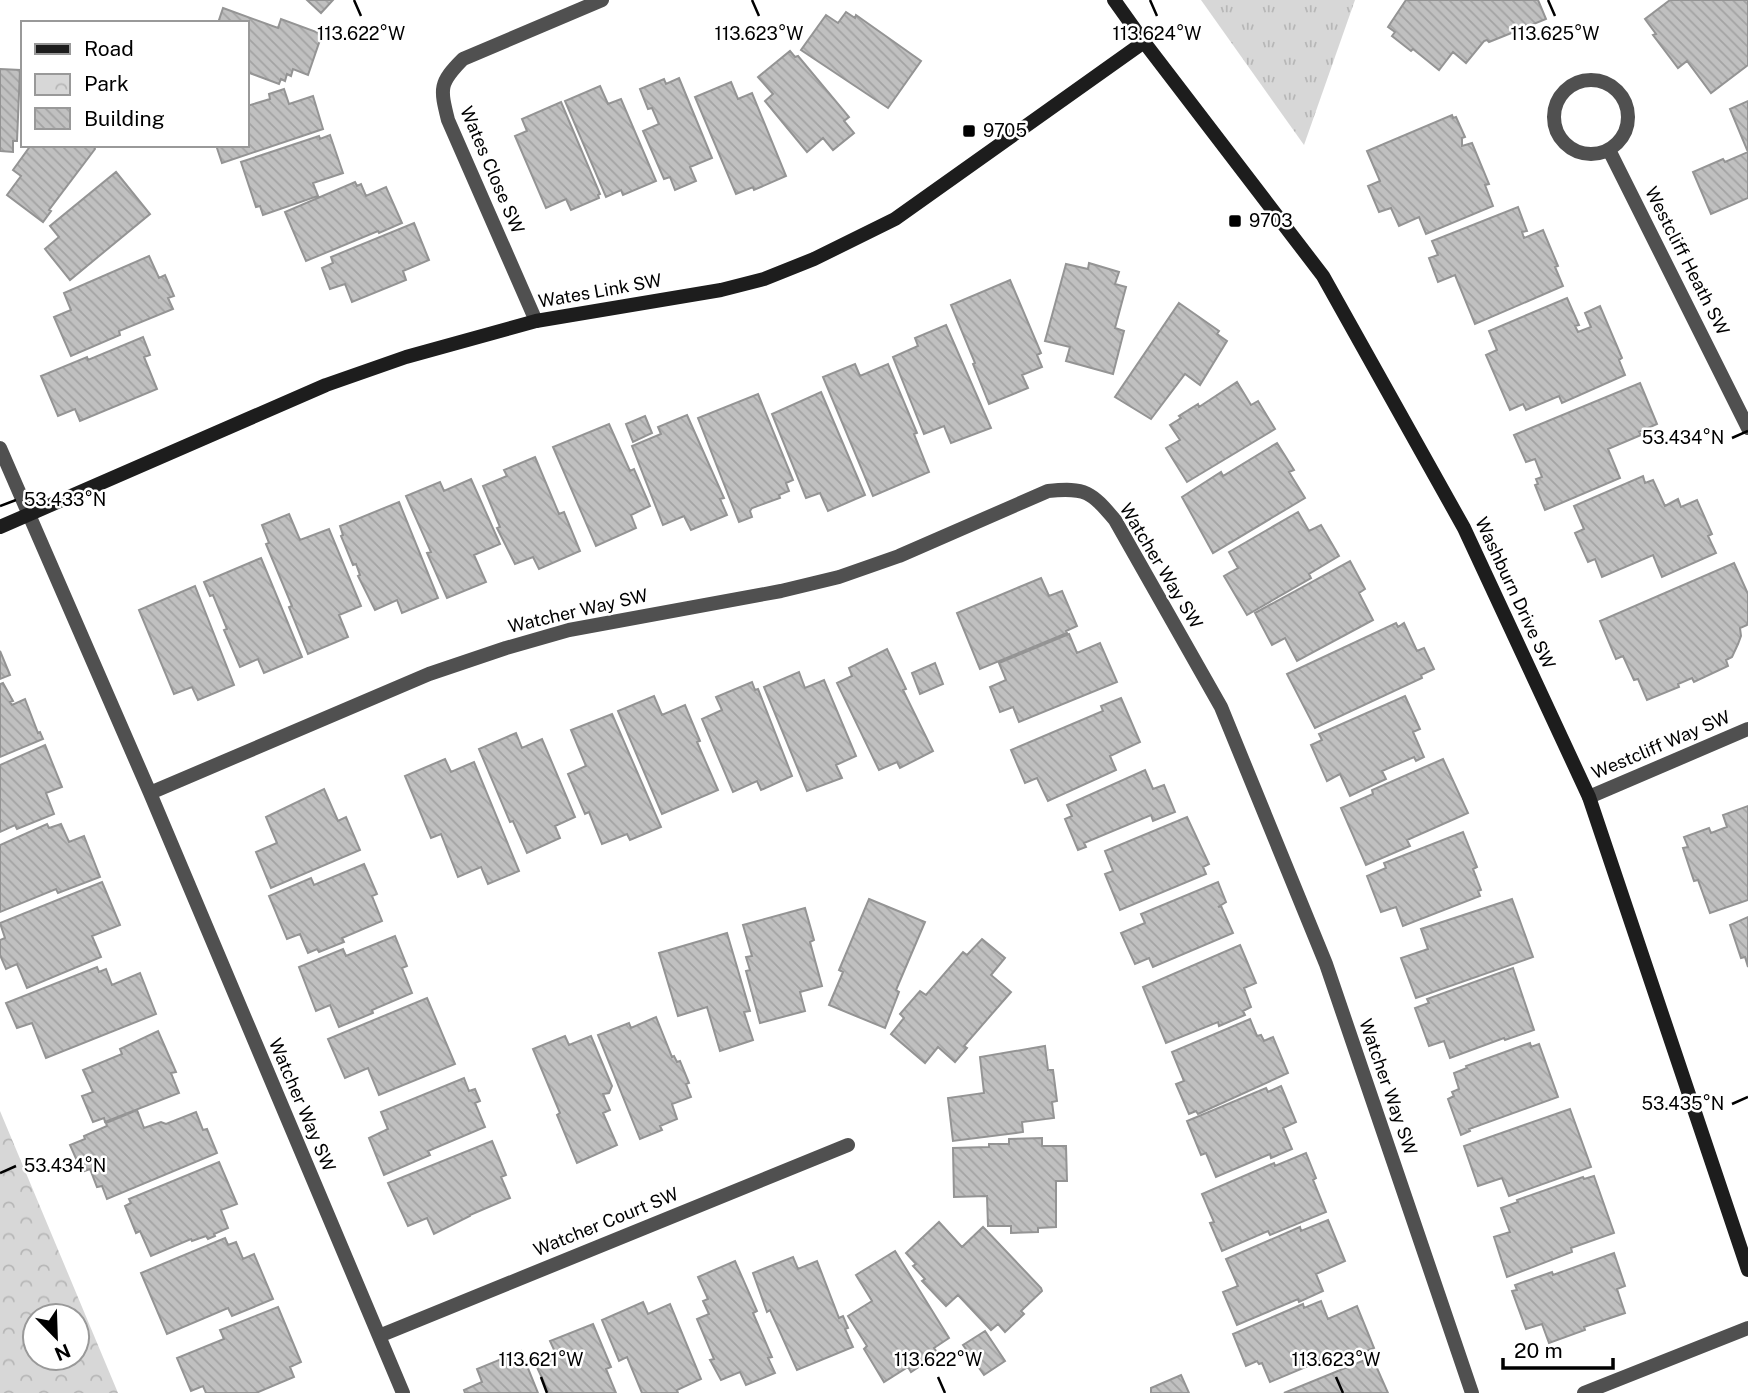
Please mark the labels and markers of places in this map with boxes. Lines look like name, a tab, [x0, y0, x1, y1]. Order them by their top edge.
place label: 9705	[983, 120, 1027, 141]
marker: 9705	[961, 123, 977, 139]
place label: 9703	[1249, 210, 1293, 231]
marker: 9703	[1227, 213, 1243, 229]

